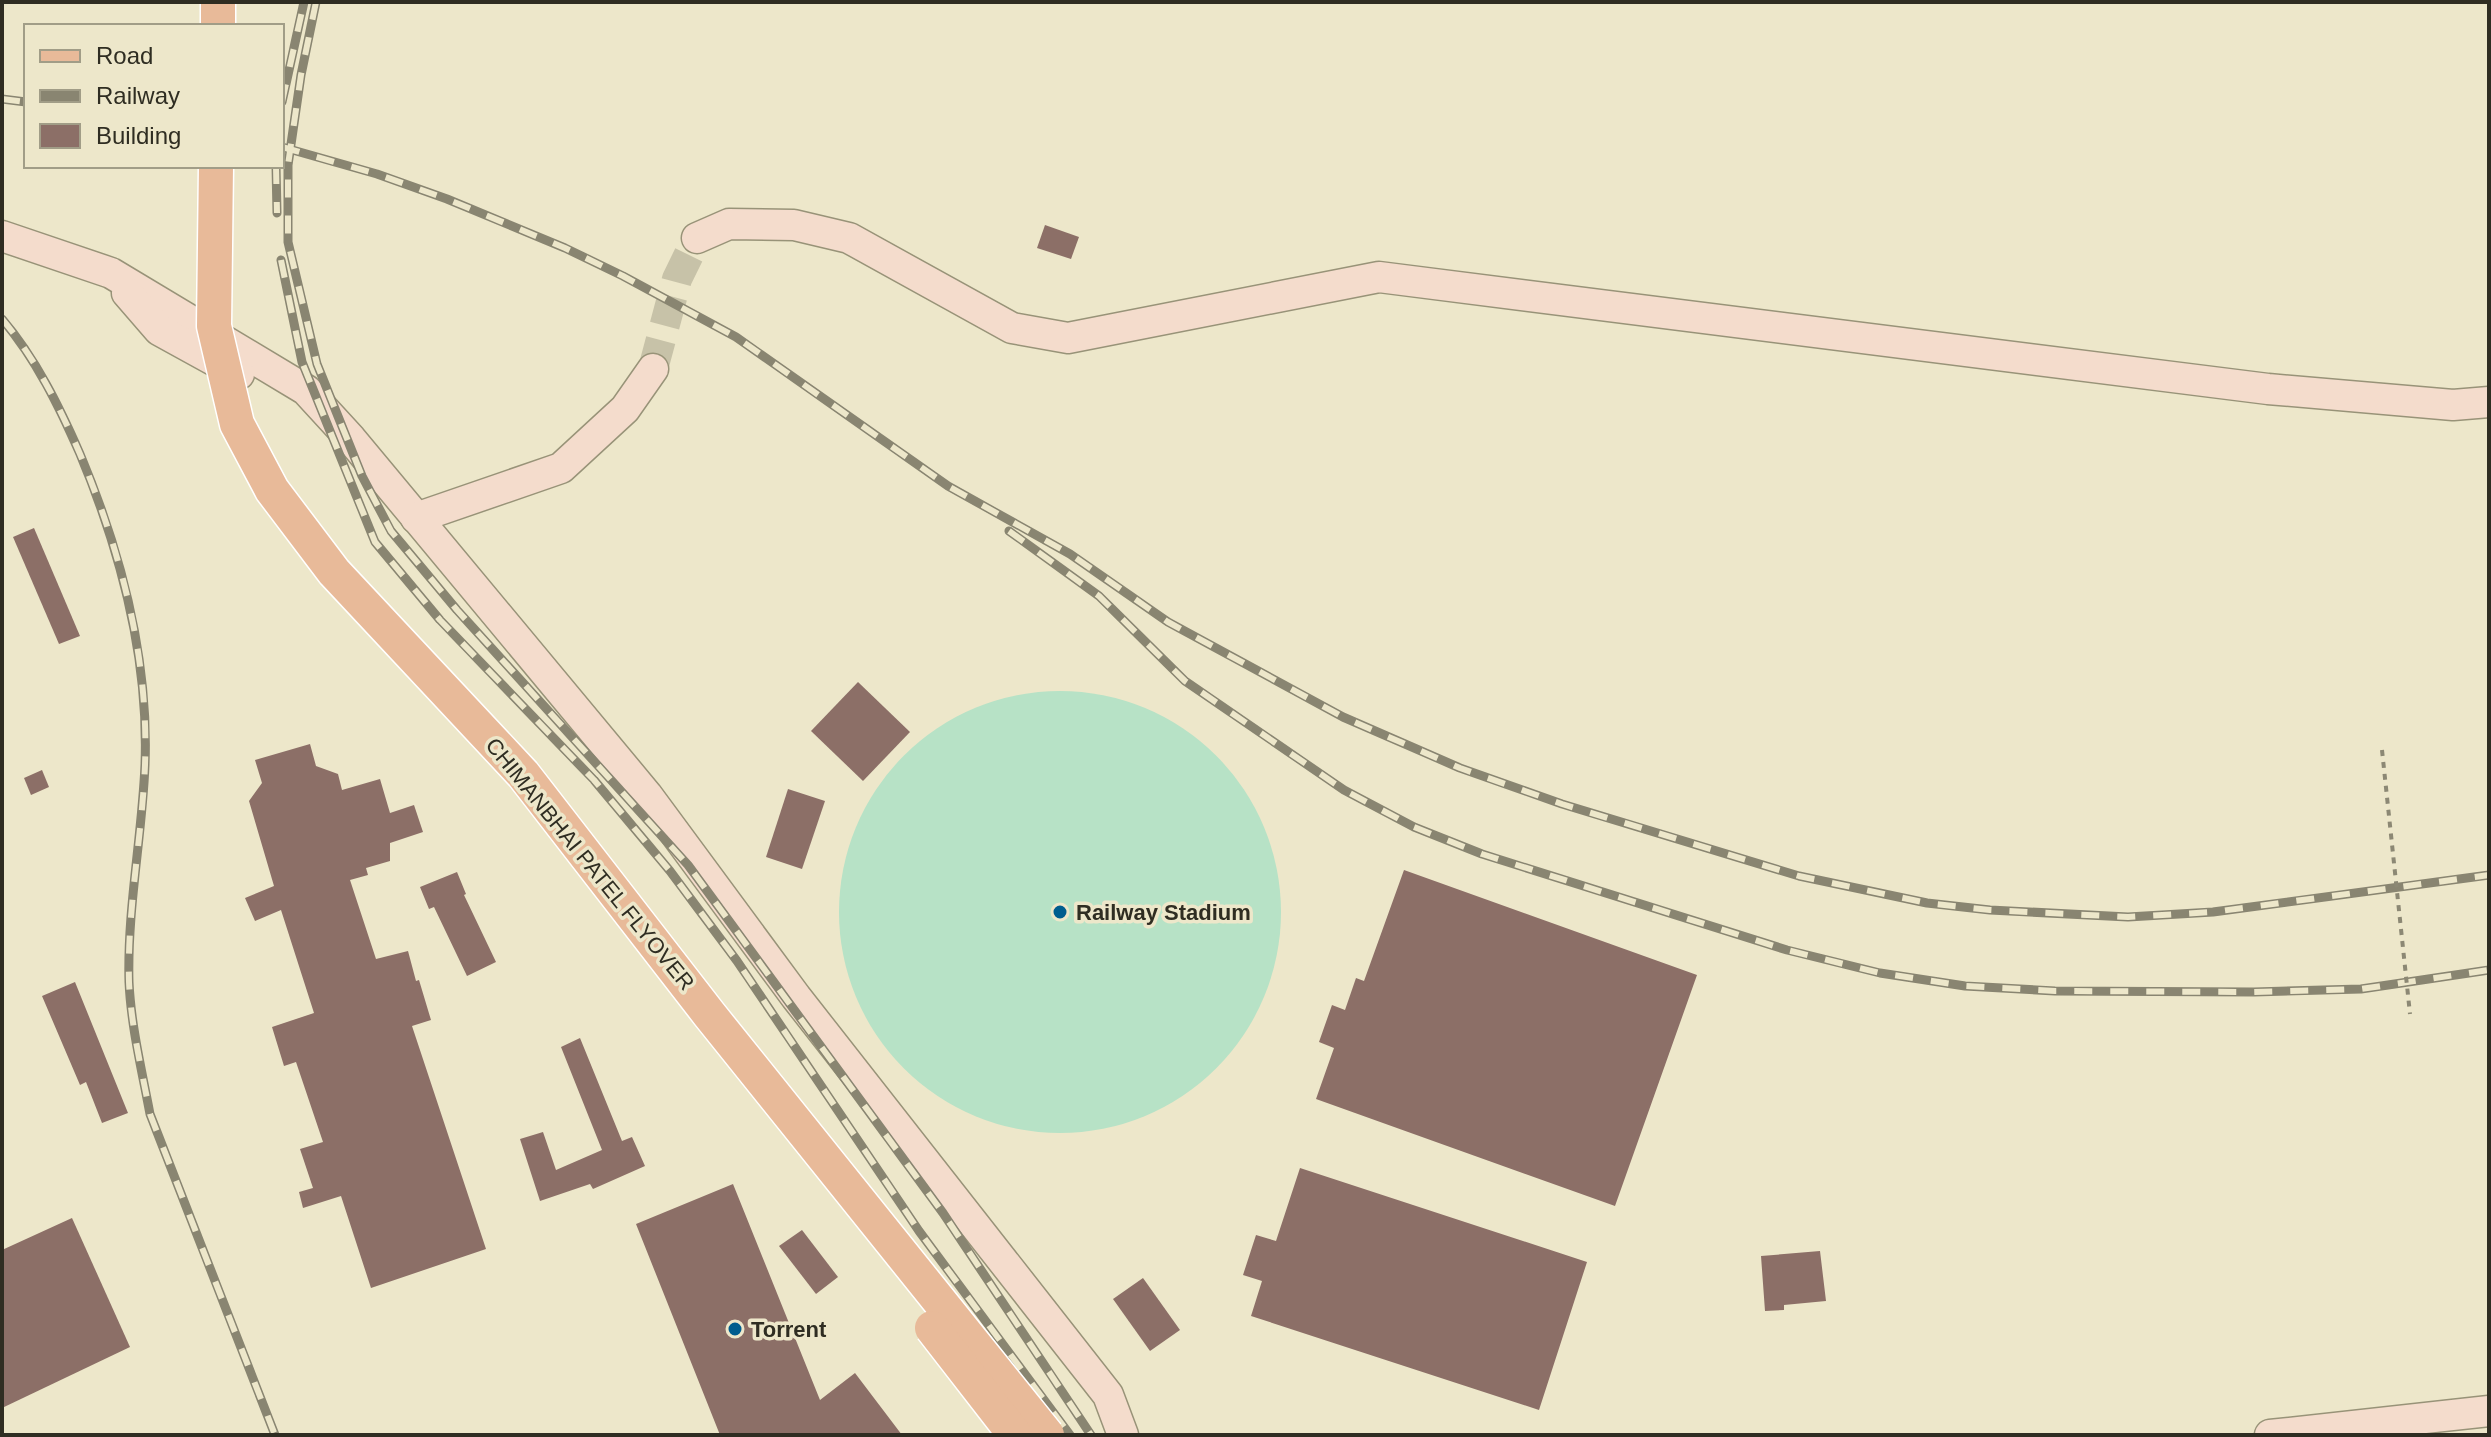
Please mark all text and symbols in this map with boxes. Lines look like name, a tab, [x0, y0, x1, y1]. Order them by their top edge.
legend	[24, 24, 284, 168]
text: Road	[96, 42, 153, 69]
text: Railway	[96, 82, 180, 109]
text: Building	[96, 122, 181, 149]
street label: CHIMANBHAI PATEL FLYOVER	[481, 733, 699, 995]
place label: Railway Stadium	[1076, 900, 1251, 925]
marker: Railway Stadium	[1051, 903, 1069, 921]
place label: Torrent	[751, 1317, 827, 1342]
marker: Torrent	[726, 1320, 744, 1338]

